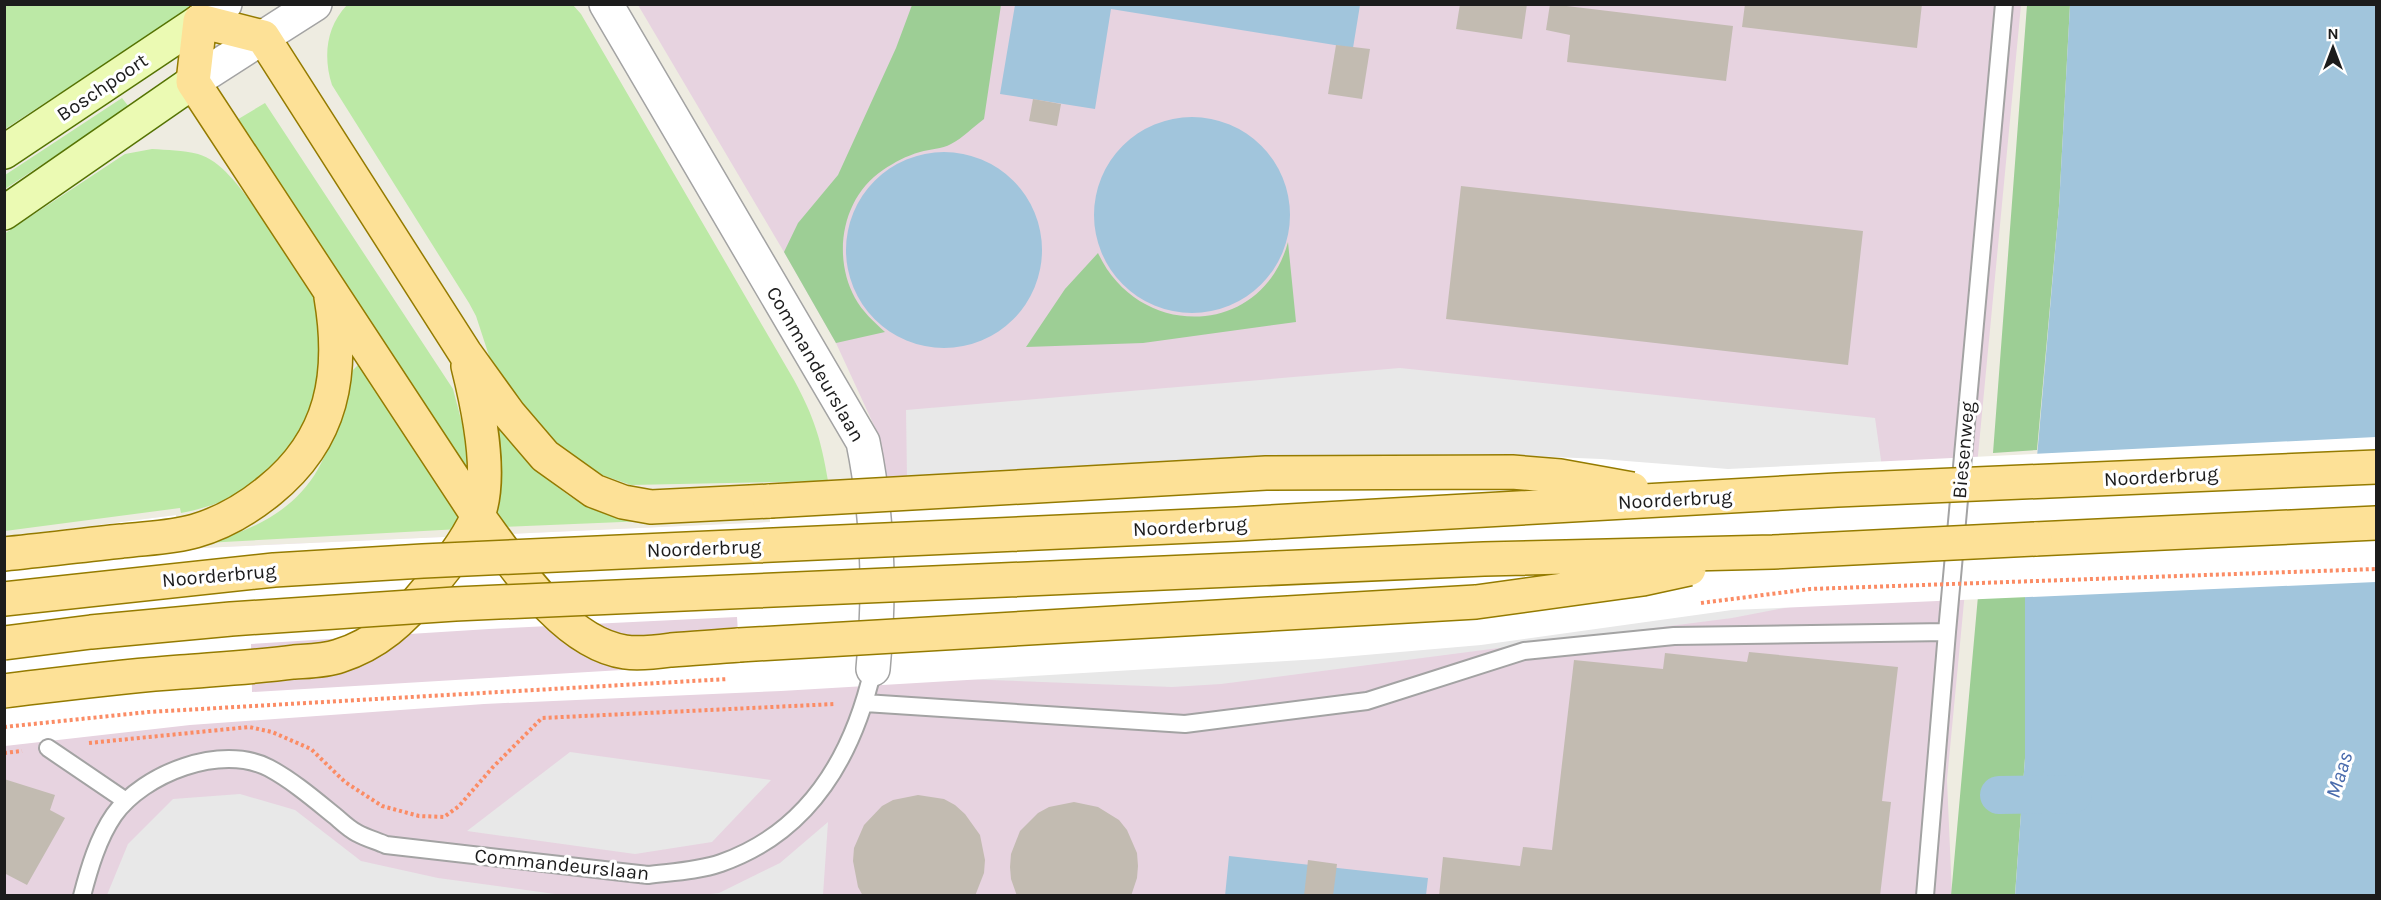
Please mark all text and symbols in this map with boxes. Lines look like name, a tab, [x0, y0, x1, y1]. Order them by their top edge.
north arrow	[2303, 18, 2363, 78]
text: N	[2327, 24, 2339, 43]
street label: Boschpoort	[53, 48, 152, 126]
street label: Commandeurslaan	[762, 283, 869, 446]
street label: Biesenweg	[1948, 400, 1979, 500]
street label: Noorderbrug	[2103, 462, 2219, 491]
street label: Noorderbrug	[1617, 485, 1733, 514]
street label: Noorderbrug	[1132, 512, 1248, 541]
street label: Noorderbrug	[646, 535, 762, 562]
street label: Noorderbrug	[161, 559, 277, 592]
water label: Maas	[2321, 749, 2357, 801]
street label: Commandeurslaan	[474, 844, 650, 885]

